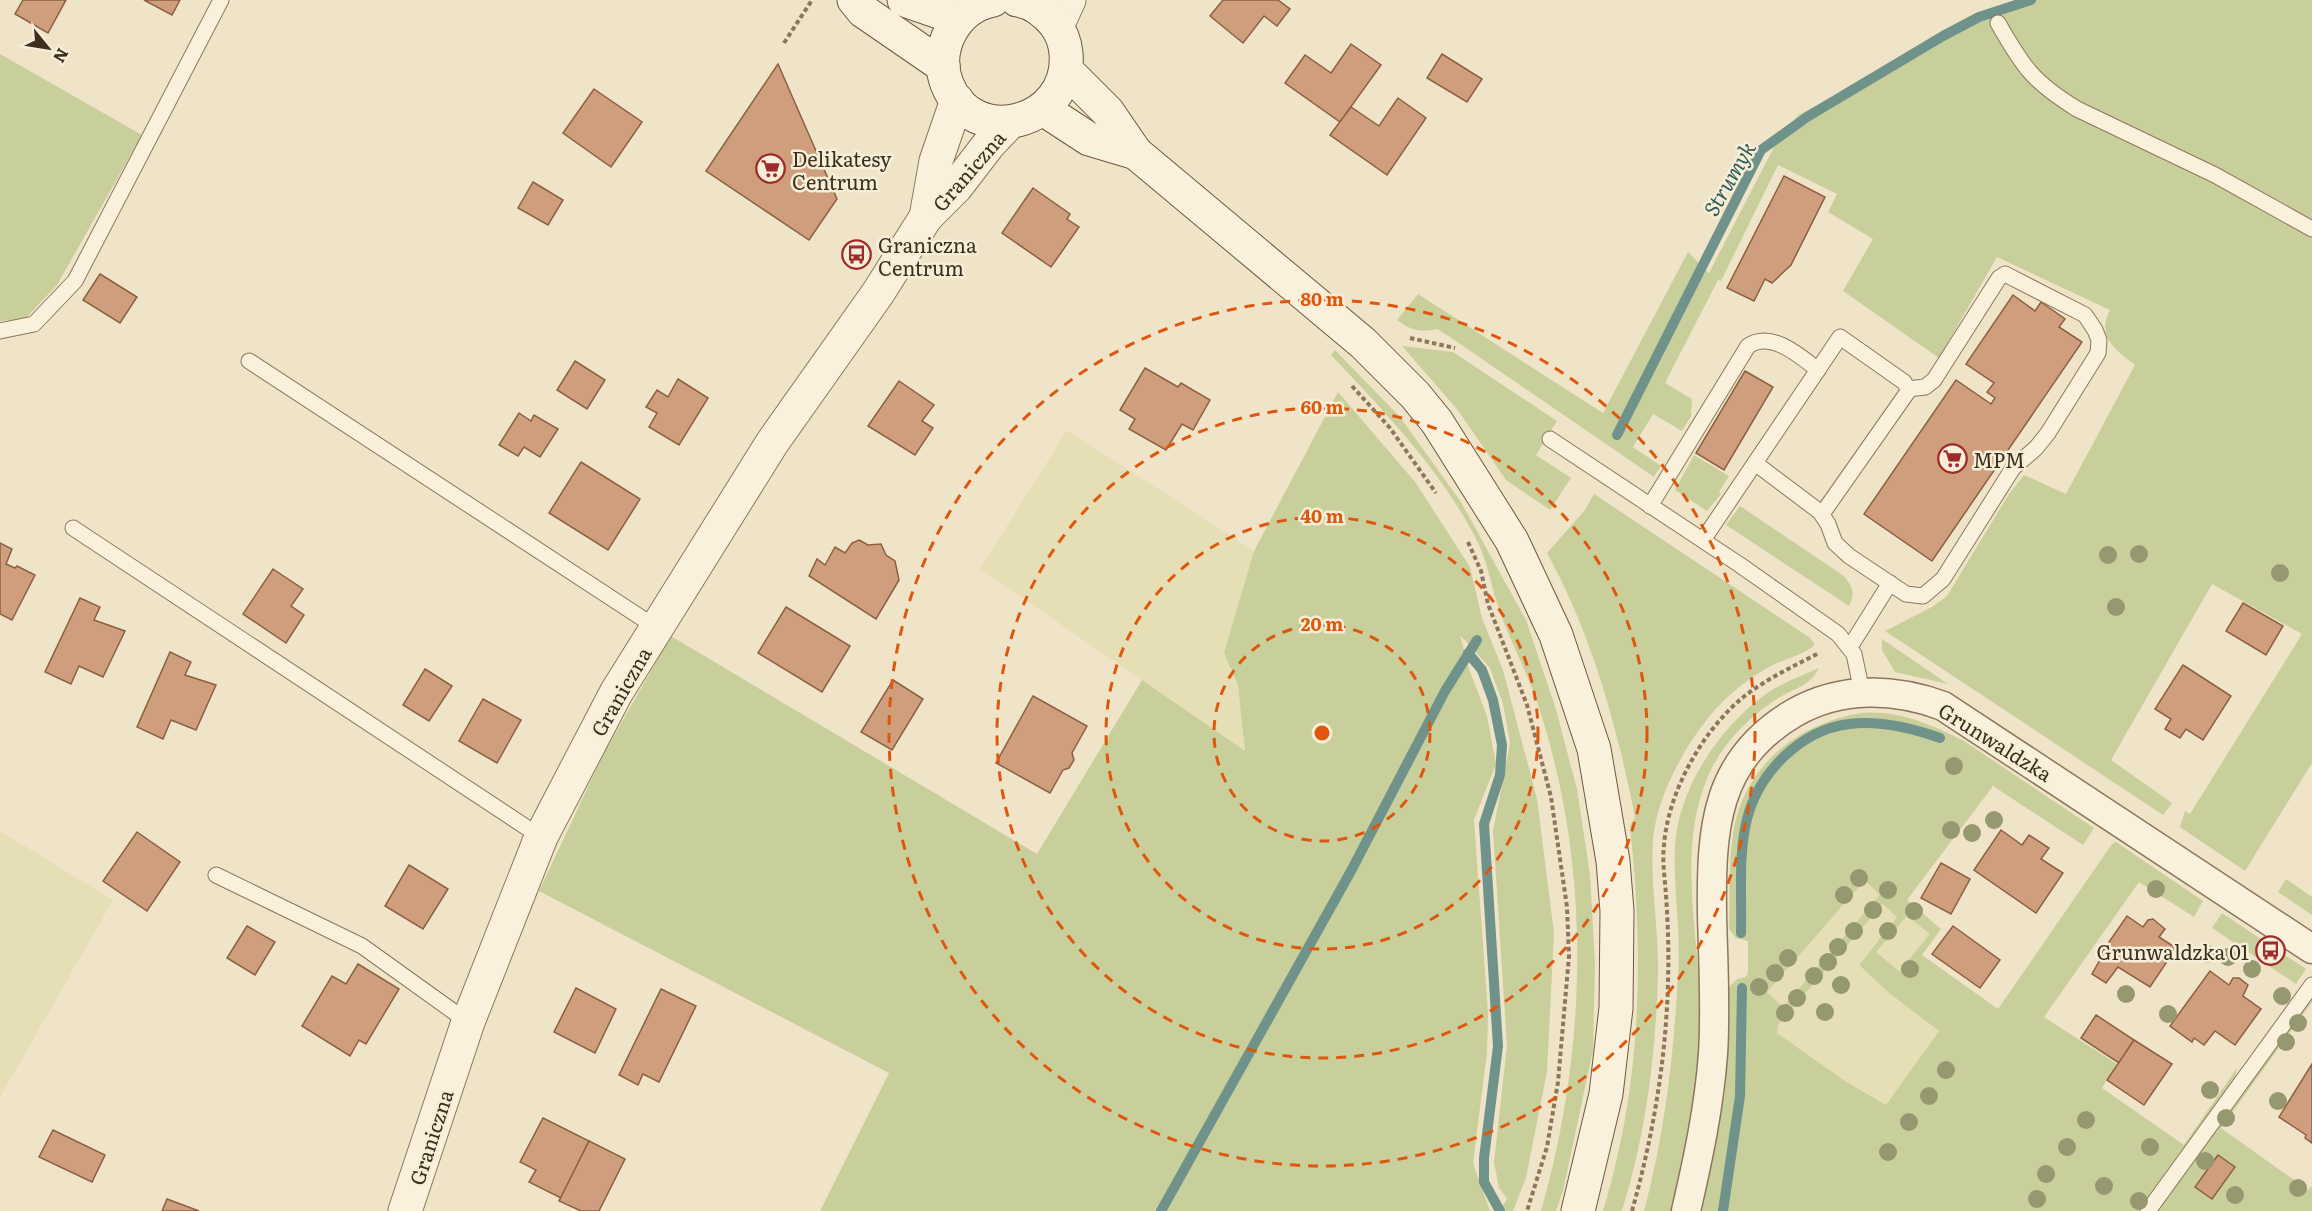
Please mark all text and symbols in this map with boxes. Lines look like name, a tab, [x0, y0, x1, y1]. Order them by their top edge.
north arrow	[18, 18, 78, 78]
text: N	[48, 44, 76, 68]
street label: Graniczna	[924, 123, 1012, 217]
water label: Strumyk	[1694, 135, 1762, 221]
place label: Delikatesy Centrum	[792, 143, 892, 196]
supermarket icon: Delikatesy Centrum	[755, 153, 787, 185]
place label: Graniczna Centrum	[878, 229, 977, 282]
bus stop icon: Graniczna Centrum	[841, 239, 873, 271]
text: 80 m	[1300, 285, 1344, 312]
text: 60 m	[1300, 393, 1344, 420]
supermarket icon: MPM	[1936, 443, 1968, 475]
place label: MPM	[1973, 444, 2025, 474]
text: 40 m	[1300, 502, 1344, 529]
text: 20 m	[1301, 610, 1343, 637]
street label: Graniczna	[582, 641, 658, 741]
street label: Grunwaldzka	[1933, 694, 2059, 788]
centre of rings	[1312, 723, 1332, 743]
bus stop icon: Grunwaldzka 01	[2254, 935, 2286, 967]
place label: Grunwaldzka 01	[2096, 936, 2249, 966]
street label: Graniczna	[400, 1085, 460, 1189]

